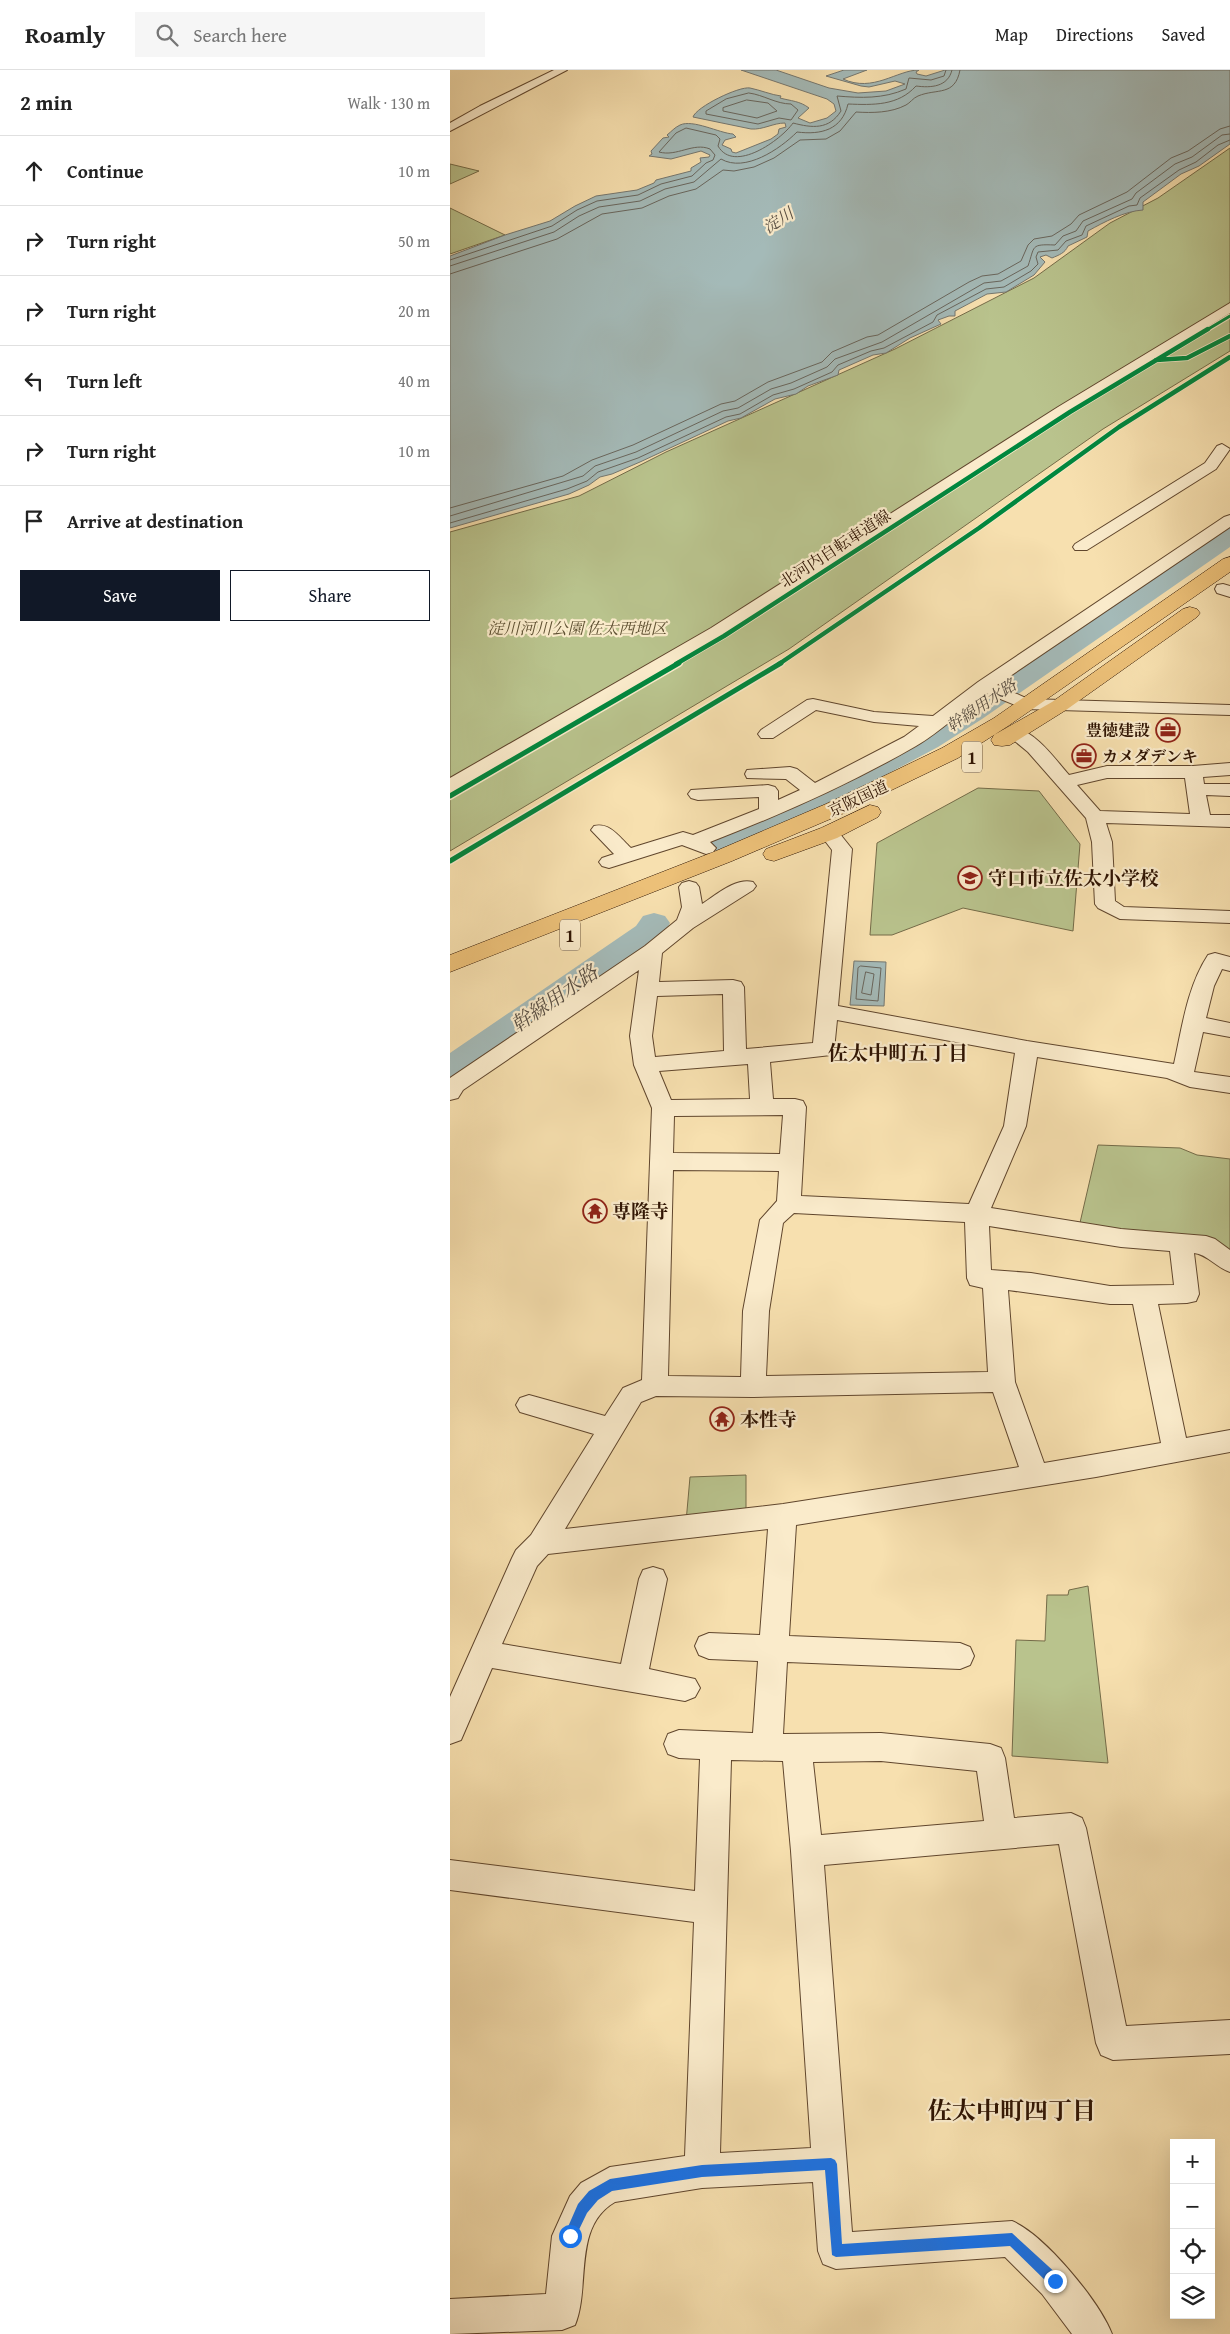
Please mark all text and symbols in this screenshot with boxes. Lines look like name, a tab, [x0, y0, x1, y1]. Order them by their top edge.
search box	[135, 12, 485, 57]
text: Roamly	[25, 17, 105, 52]
icon: search	[153, 21, 181, 49]
text: Search here	[193, 21, 287, 49]
text: Map	[995, 21, 1028, 48]
text: Directions	[1056, 21, 1133, 48]
text: Saved	[1161, 21, 1205, 48]
text: 2 min	[20, 87, 72, 118]
text: Walk · 130 m	[347, 91, 430, 115]
icon: ahead	[20, 157, 48, 185]
text: Continue	[67, 157, 144, 185]
text: 10 m	[398, 159, 430, 183]
water label: 淀川	[758, 200, 800, 239]
icon: right	[20, 227, 48, 255]
text: Turn right	[67, 227, 156, 255]
text: 50 m	[398, 229, 430, 253]
icon: right	[20, 297, 48, 325]
text: Turn right	[67, 297, 156, 325]
text: 20 m	[398, 299, 430, 323]
icon: left	[20, 367, 48, 395]
text: Turn left	[67, 367, 142, 395]
text: 40 m	[398, 369, 430, 393]
icon: right	[20, 437, 48, 465]
text: Turn right	[67, 437, 156, 465]
text: 10 m	[398, 439, 430, 463]
street label: 北河内自転車道線	[775, 503, 895, 593]
icon: arrive	[20, 507, 48, 535]
text: Arrive at destination	[67, 507, 243, 535]
button: Save	[20, 570, 220, 621]
button: Share	[230, 570, 430, 621]
park label: 淀川河川公園 佐太西地区	[487, 616, 669, 640]
water label: 幹線用水路	[941, 672, 1022, 737]
office icon: 豊徳建設	[1155, 717, 1181, 743]
place label: 豊徳建設	[1086, 718, 1150, 742]
road number: 1	[962, 742, 982, 772]
office icon: カメダデンキ	[1071, 743, 1097, 769]
place label: カメダデンキ	[1102, 744, 1198, 768]
street label: 京阪国道	[824, 774, 892, 822]
place label: 守口市立佐太小学校	[988, 864, 1159, 892]
school or university icon: 守口市立佐太小学校	[957, 865, 983, 891]
road number: 1	[560, 920, 580, 950]
water label: 幹線用水路	[505, 956, 605, 1039]
district label: 佐太中町五丁目	[828, 1038, 968, 1067]
place label: 専隆寺	[612, 1197, 669, 1225]
temple icon: 専隆寺	[582, 1198, 608, 1224]
place label: 本性寺	[740, 1405, 797, 1433]
temple icon: 本性寺	[709, 1406, 735, 1432]
district label: 佐太中町四丁目	[928, 2093, 1096, 2128]
map controls	[1170, 2139, 1215, 2319]
button: +	[1170, 2139, 1215, 2184]
button: −	[1170, 2184, 1215, 2229]
route start	[559, 2225, 582, 2248]
button: locate	[1170, 2229, 1215, 2274]
route end	[1044, 2270, 1067, 2293]
button: layers	[1170, 2274, 1215, 2319]

